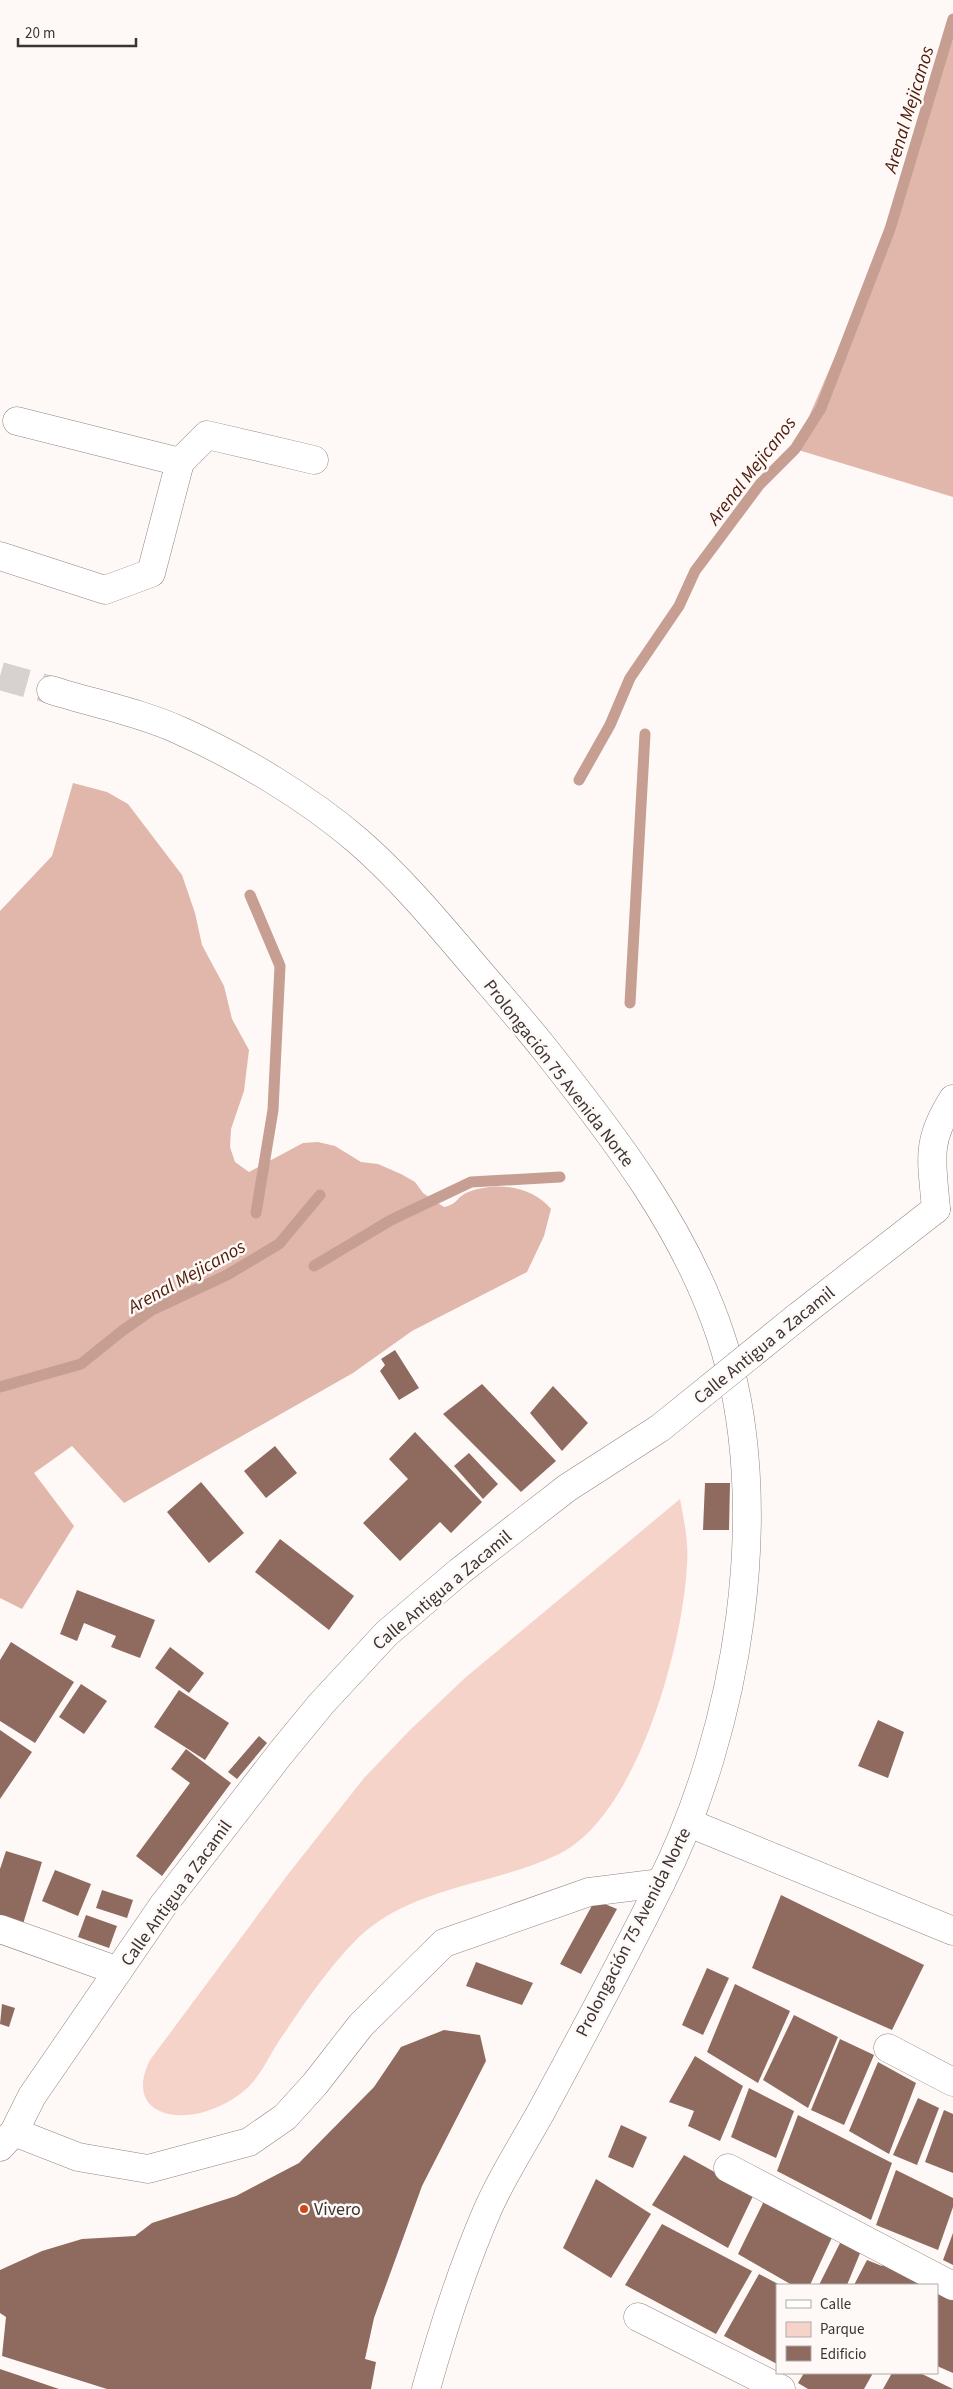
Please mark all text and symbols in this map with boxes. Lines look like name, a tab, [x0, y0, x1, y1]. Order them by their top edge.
scale bar	[18, 15, 135, 47]
text: 20 m	[25, 23, 55, 44]
water label: Arenal Mejicanos	[877, 43, 942, 177]
water label: Arenal Mejicanos	[701, 411, 803, 532]
street label: Prolongación 75 Avenida Norte	[477, 974, 640, 1172]
water label: Arenal Mejicanos	[122, 1234, 251, 1321]
street label: Calle Antigua a Zacamil	[688, 1281, 840, 1410]
street label: Calle Antigua a Zacamil	[367, 1525, 517, 1656]
street label: Calle Antigua a Zacamil	[115, 1815, 238, 1971]
street label: Prolongación 75 Avenida Norte	[570, 1823, 697, 2041]
place label: Vivero	[314, 2197, 361, 2222]
marker: Vivero	[298, 2203, 310, 2215]
legend	[776, 2284, 938, 2374]
text: Calle	[820, 2294, 851, 2315]
text: Parque	[820, 2319, 864, 2340]
text: Edificio	[820, 2344, 867, 2365]

